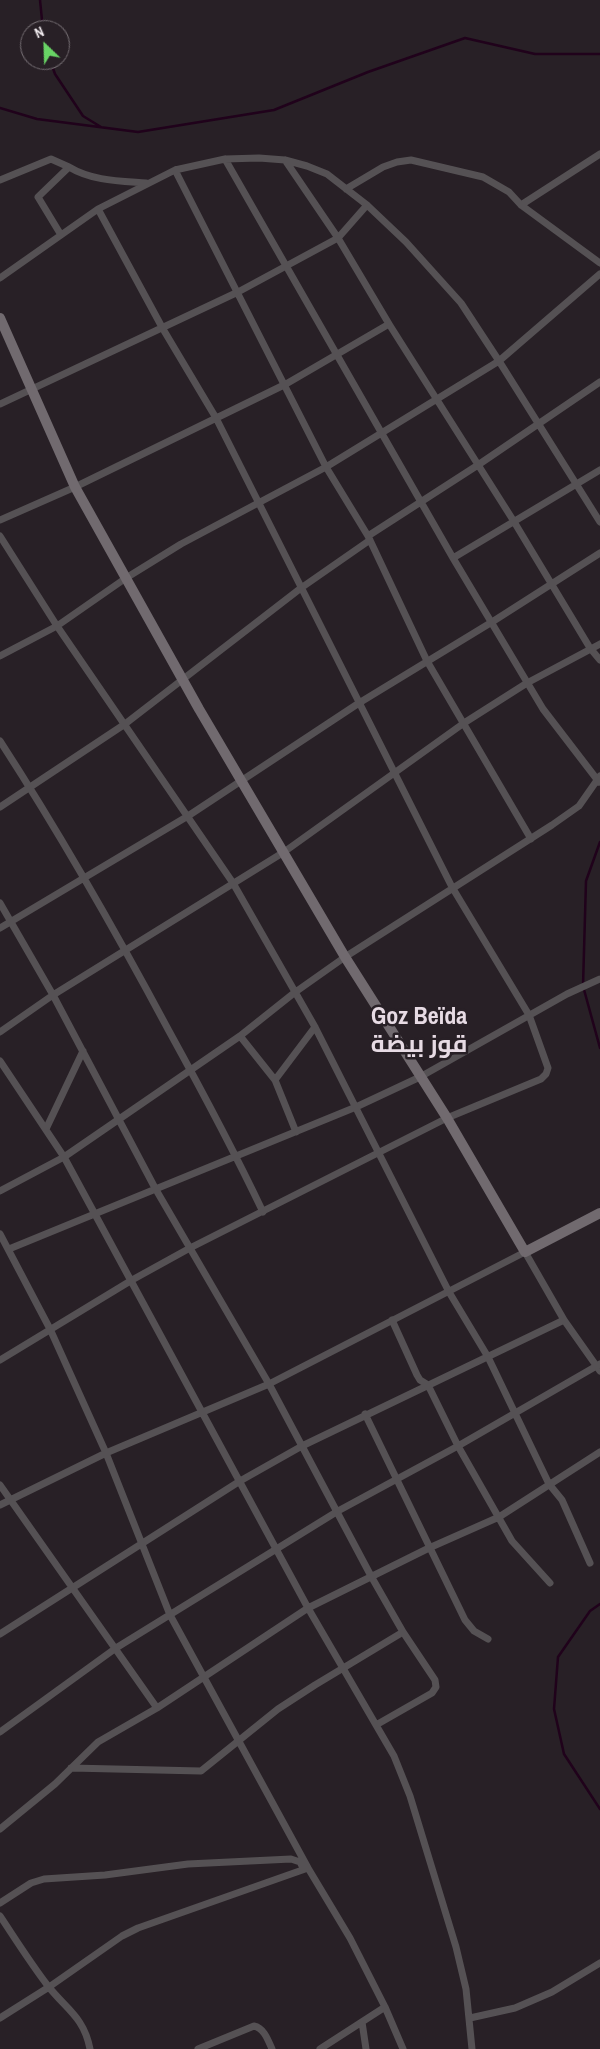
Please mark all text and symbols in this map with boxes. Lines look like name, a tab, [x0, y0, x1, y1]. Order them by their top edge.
north arrow	[20, 20, 70, 70]
text: N	[32, 22, 47, 42]
district label: Goz Beïda قوز بيضة	[371, 1004, 467, 1060]

